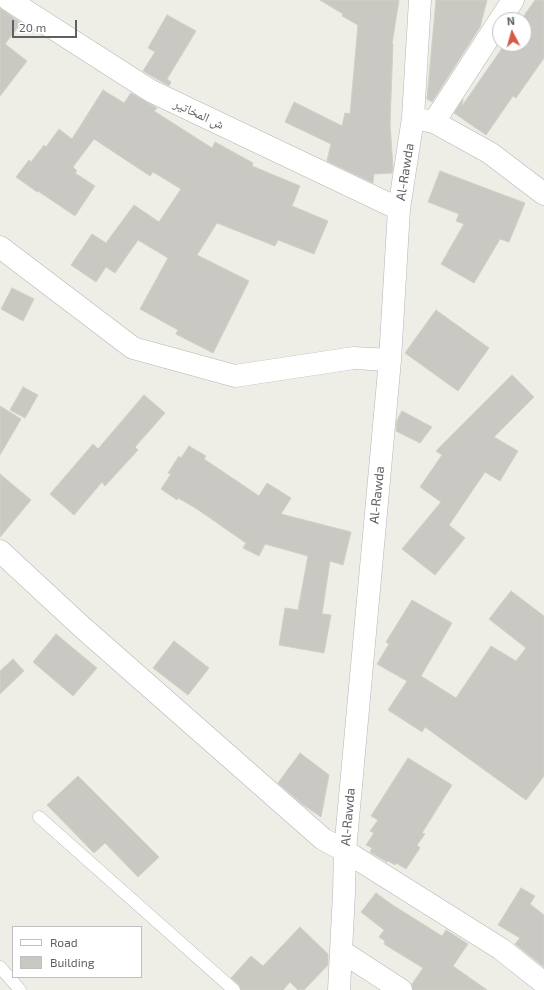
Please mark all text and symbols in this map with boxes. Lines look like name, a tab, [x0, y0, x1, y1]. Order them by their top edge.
scale bar	[14, 12, 79, 38]
north arrow	[492, 12, 532, 52]
text: N	[506, 14, 515, 27]
text: 20 m	[19, 20, 46, 34]
street label: ش المخاتير	[171, 96, 227, 132]
street label: Al-Rawda	[393, 142, 417, 202]
street label: Al-Rawda	[366, 465, 388, 525]
street label: Al-Rawda	[338, 787, 358, 847]
legend	[12, 926, 142, 978]
text: Road	[50, 935, 78, 949]
text: Building	[50, 955, 94, 969]

